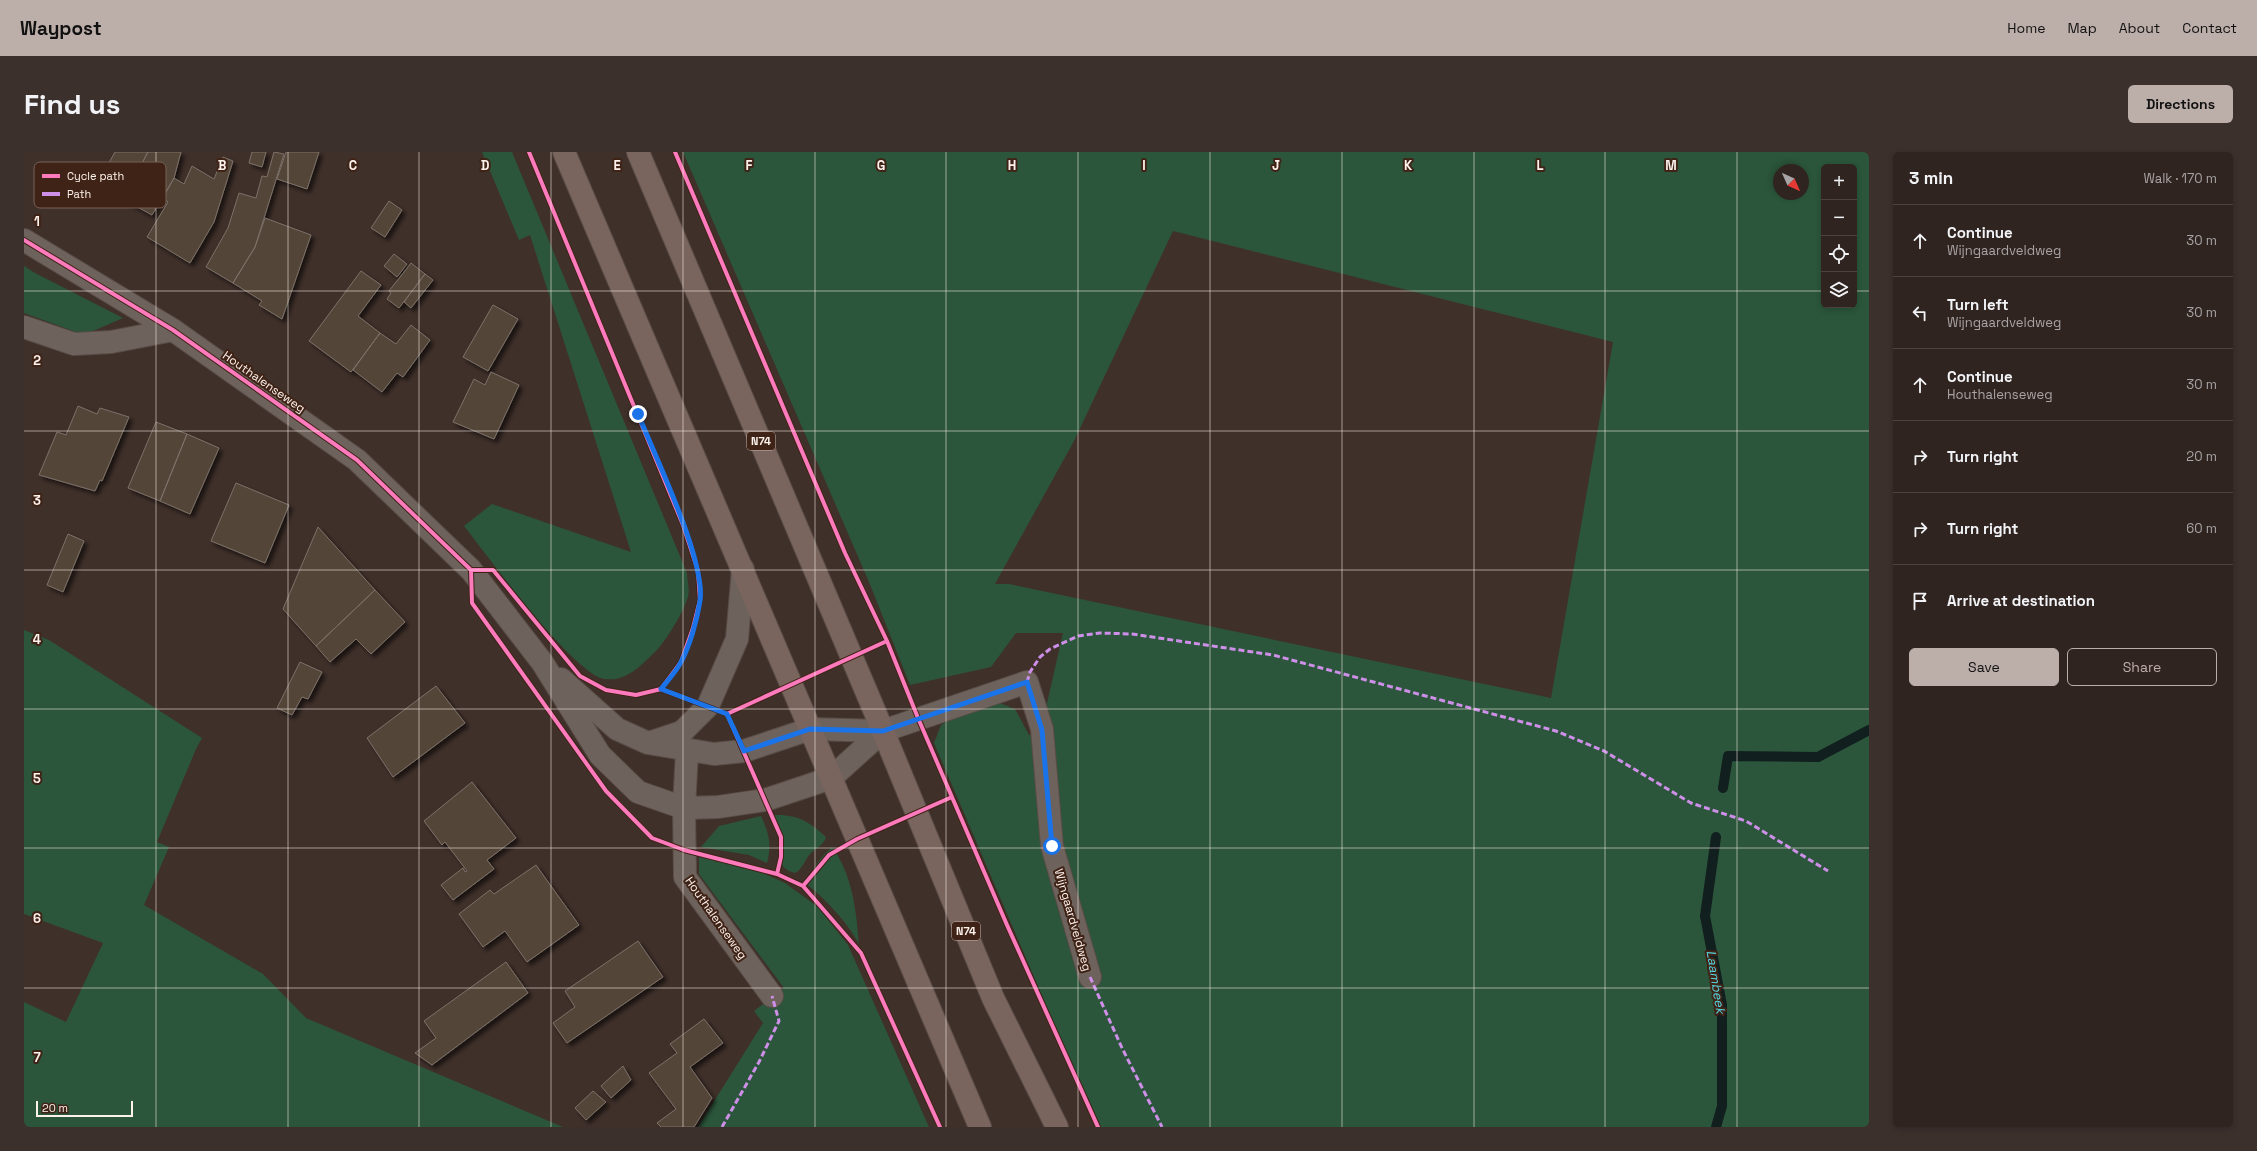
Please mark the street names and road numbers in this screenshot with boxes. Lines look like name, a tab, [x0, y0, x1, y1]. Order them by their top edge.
street label: Houthalenseweg	[220, 348, 308, 416]
road number: N74	[747, 432, 775, 450]
street label: Wijngaardveldweg	[1051, 867, 1095, 973]
street label: Houthalenseweg	[682, 874, 750, 962]
road number: N74	[952, 922, 980, 940]

